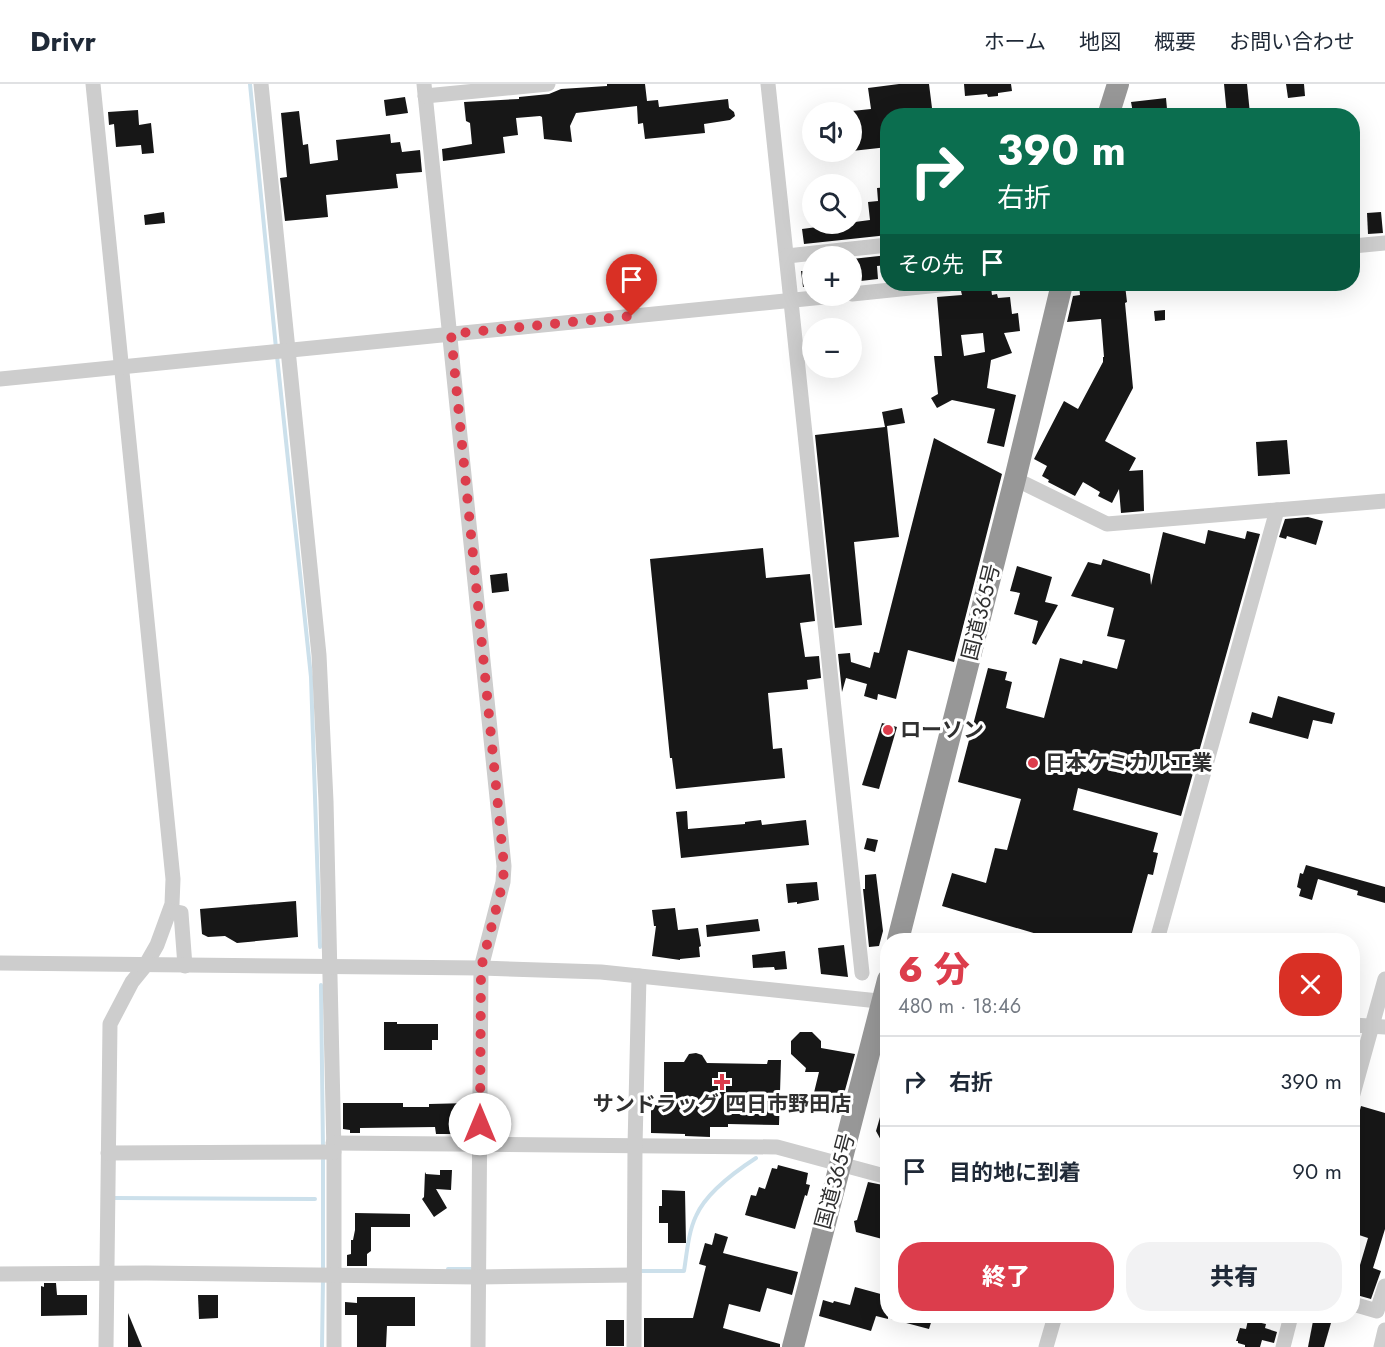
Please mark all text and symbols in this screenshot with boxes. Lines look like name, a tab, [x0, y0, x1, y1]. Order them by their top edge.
text: Drivr	[30, 21, 96, 62]
text: ホーム	[984, 27, 1046, 57]
text: 地図	[1079, 27, 1121, 57]
text: 概要	[1154, 27, 1196, 57]
text: お問い合わせ	[1229, 27, 1355, 57]
map controls	[802, 102, 862, 378]
button: sound	[802, 102, 862, 162]
text: 390 m	[997, 120, 1126, 181]
icon: right	[898, 132, 976, 210]
button: search	[802, 174, 862, 234]
text: 右折	[997, 178, 1051, 217]
button: +	[802, 246, 862, 306]
icon: arrive	[976, 246, 1009, 279]
text: その先	[898, 248, 964, 280]
pin	[606, 254, 657, 316]
icon: arrive	[615, 263, 648, 296]
button: −	[802, 318, 862, 378]
street label: 国道365号	[955, 561, 1007, 663]
place label: ローソン	[900, 715, 984, 745]
marker: ローソン	[881, 723, 895, 737]
place label: 日本ケミカル工業	[1045, 748, 1212, 778]
marker: 日本ケミカル工業	[1026, 756, 1040, 770]
text: 6 分	[898, 943, 970, 995]
button: close	[1279, 953, 1342, 1016]
text: 480 m · 18:46	[898, 992, 1021, 1021]
icon: right	[898, 1065, 931, 1098]
text: 390 m	[1280, 1065, 1342, 1097]
text: 右折	[949, 1066, 993, 1098]
marker: サンドラッグ 四日市野田店	[715, 1075, 729, 1089]
place label: サンドラッグ 四日市野田店	[593, 1089, 851, 1119]
position arrow	[448, 1092, 512, 1156]
street label: 国道365号	[808, 1130, 862, 1232]
icon: arrive	[898, 1155, 931, 1188]
text: 90 m	[1292, 1155, 1342, 1187]
text: 目的地に到着	[949, 1156, 1081, 1188]
button: 終了	[898, 1242, 1114, 1311]
button: 共有	[1126, 1242, 1342, 1311]

